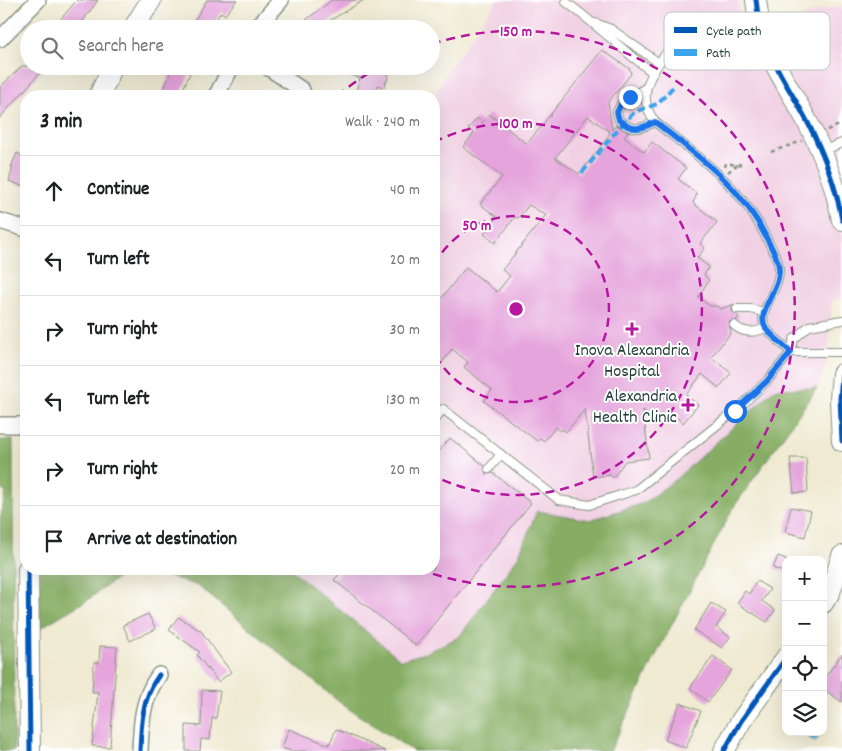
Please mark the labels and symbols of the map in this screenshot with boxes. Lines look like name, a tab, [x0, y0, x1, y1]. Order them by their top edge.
legend	[664, 12, 830, 70]
text: 150 m	[500, 22, 532, 44]
text: Cycle path	[706, 22, 762, 42]
text: Path	[706, 44, 731, 64]
route end	[619, 86, 642, 109]
text: 100 m	[499, 114, 533, 136]
text: 50 m	[463, 216, 491, 238]
centre of rings	[507, 300, 525, 318]
marker: Inova Alexandria Hospital	[625, 322, 639, 336]
place label: Inova Alexandria Hospital	[575, 339, 690, 385]
place label: Alexandria Health Clinic	[593, 385, 678, 431]
marker: Alexandria Health Clinic	[681, 398, 695, 412]
route start	[724, 400, 747, 423]

